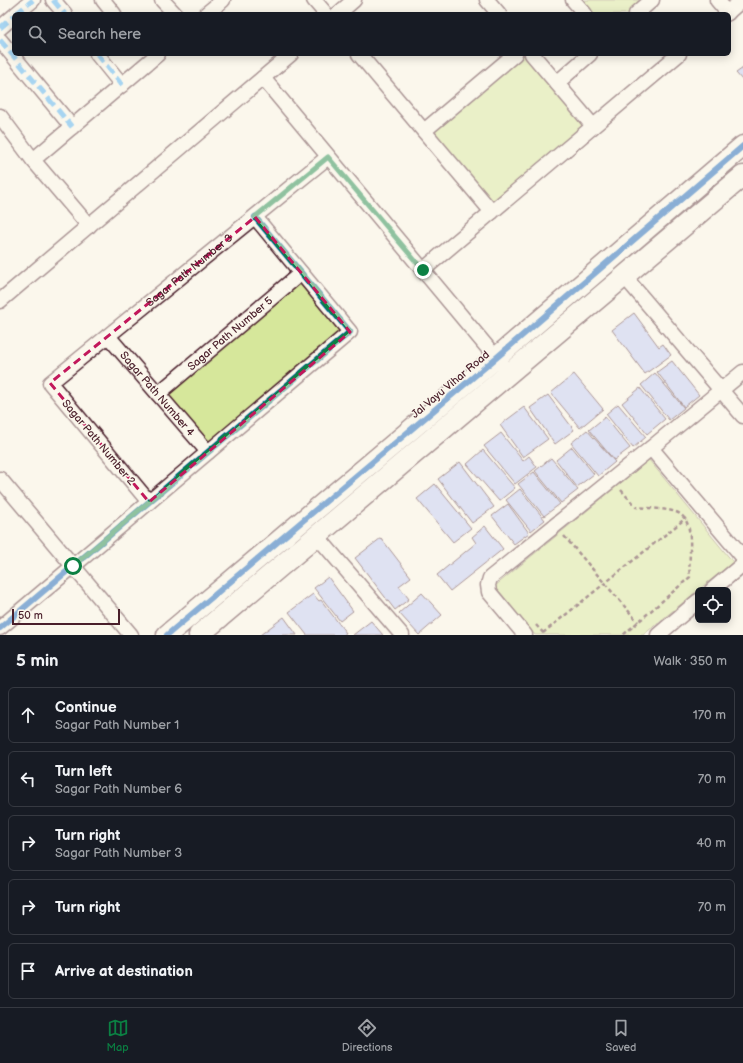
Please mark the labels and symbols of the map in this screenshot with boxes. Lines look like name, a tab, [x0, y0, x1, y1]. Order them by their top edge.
street label: Sagar Path Number 3	[143, 231, 235, 309]
route end	[414, 261, 432, 279]
street label: Sagar Path Number 5	[185, 294, 275, 373]
street label: Jal Vayu Vihar Road	[409, 348, 492, 421]
street label: Sagar Path Number 4	[117, 349, 198, 439]
street label: Sagar Path Number 2	[59, 397, 138, 488]
route start	[64, 557, 82, 575]
scale bar	[12, 607, 120, 626]

